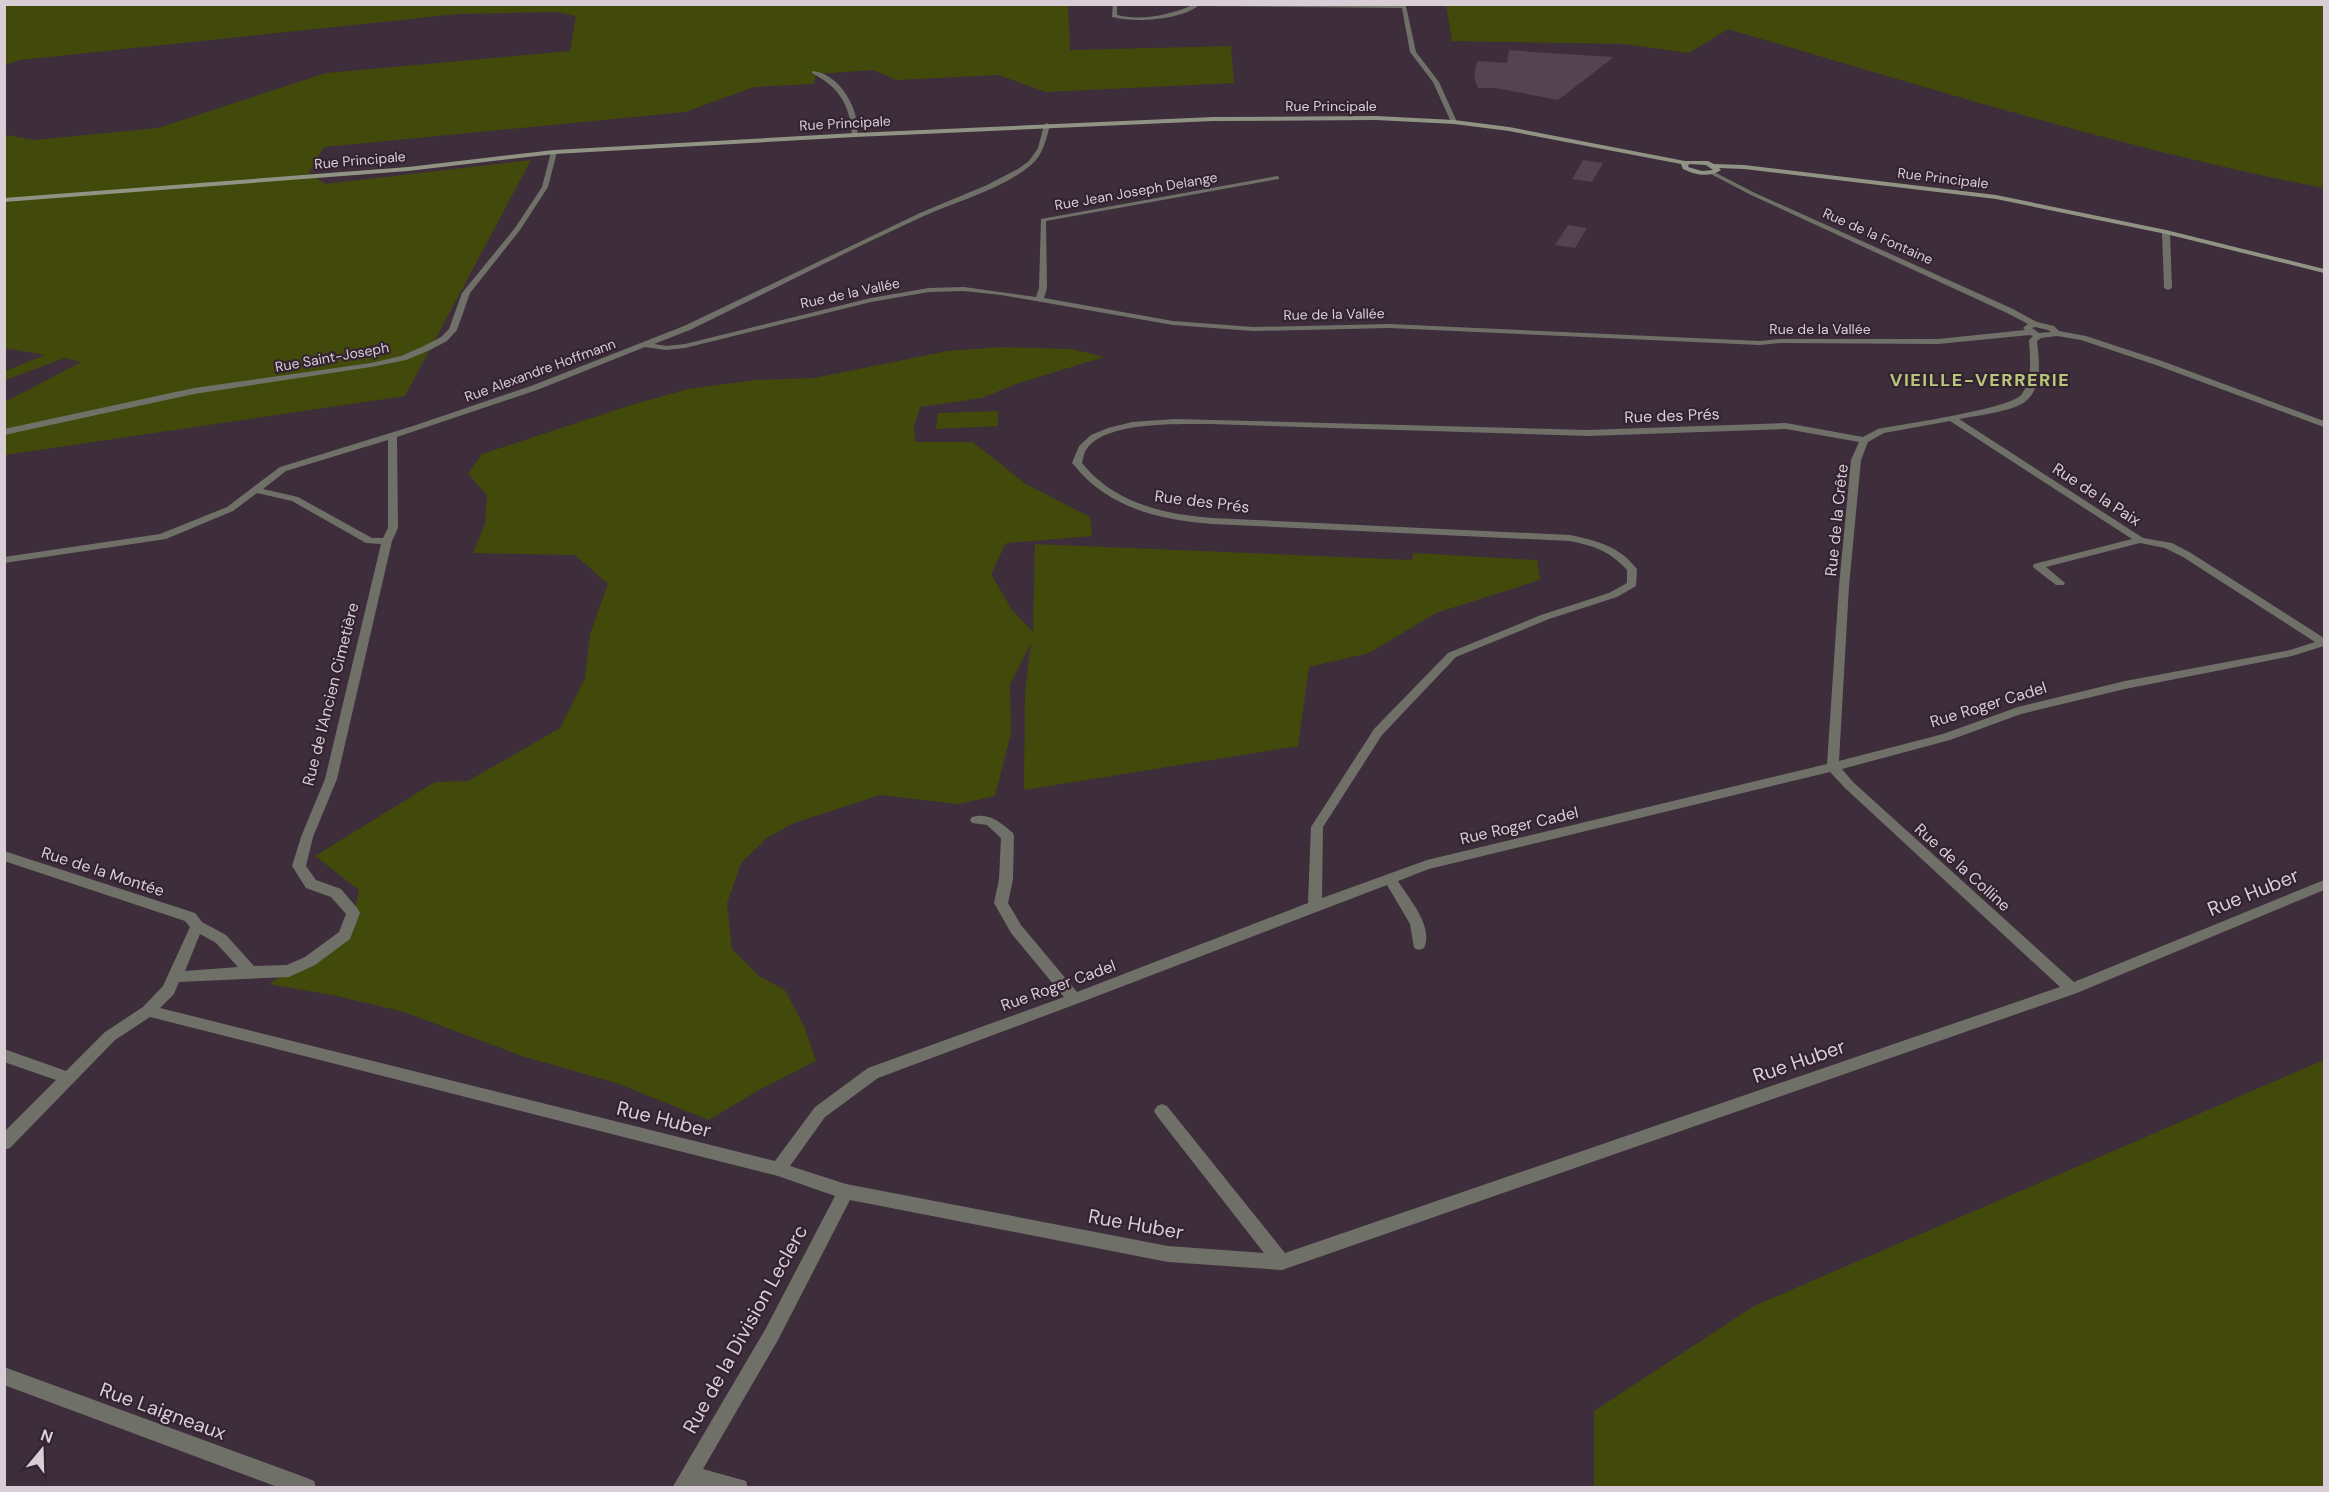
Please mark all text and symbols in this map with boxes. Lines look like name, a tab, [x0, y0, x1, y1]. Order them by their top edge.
street label: Rue Principale	[1285, 97, 1377, 115]
street label: Rue Principale	[799, 112, 891, 134]
street label: Rue Principale	[314, 147, 406, 173]
street label: Rue Principale	[1896, 163, 1990, 193]
street label: Rue Jean Joseph Delange	[1053, 168, 1219, 214]
street label: Rue de la Fontaine	[1820, 204, 1936, 268]
street label: Rue de la Vallée	[799, 274, 901, 312]
street label: Rue de la Vallée	[1283, 304, 1385, 324]
street label: Rue de la Vallée	[1769, 320, 1871, 338]
street label: Rue Alexandre Hoffmann	[462, 334, 618, 406]
street label: Rue Saint-Joseph	[274, 338, 390, 376]
district label: VIEILLE-VERRERIE	[1890, 368, 2070, 392]
street label: Rue des Prés	[1624, 403, 1720, 428]
street label: Rue de la Paix	[2049, 458, 2145, 531]
street label: Rue de la Crête	[1820, 463, 1853, 577]
street label: Rue des Prés	[1153, 485, 1251, 518]
street label: Rue de l'Ancien Cimetière	[298, 600, 363, 788]
street label: Rue Roger Cadel	[1927, 677, 2049, 732]
street label: Rue Roger Cadel	[1458, 802, 1580, 849]
street label: Rue de la Colline	[1910, 819, 2015, 916]
street label: Rue de la Montée	[39, 842, 167, 901]
street label: Rue Huber	[2203, 862, 2303, 922]
street label: Rue Roger Cadel	[998, 955, 1119, 1016]
street label: Rue Huber	[1749, 1033, 1849, 1089]
street label: Rue Huber	[614, 1095, 714, 1143]
street label: Rue Huber	[1086, 1203, 1186, 1245]
street label: Rue de la Division Leclerc	[677, 1220, 813, 1438]
street label: Rue Laigneaux	[96, 1376, 230, 1446]
north arrow	[12, 1420, 72, 1480]
text: N	[38, 1424, 56, 1448]

